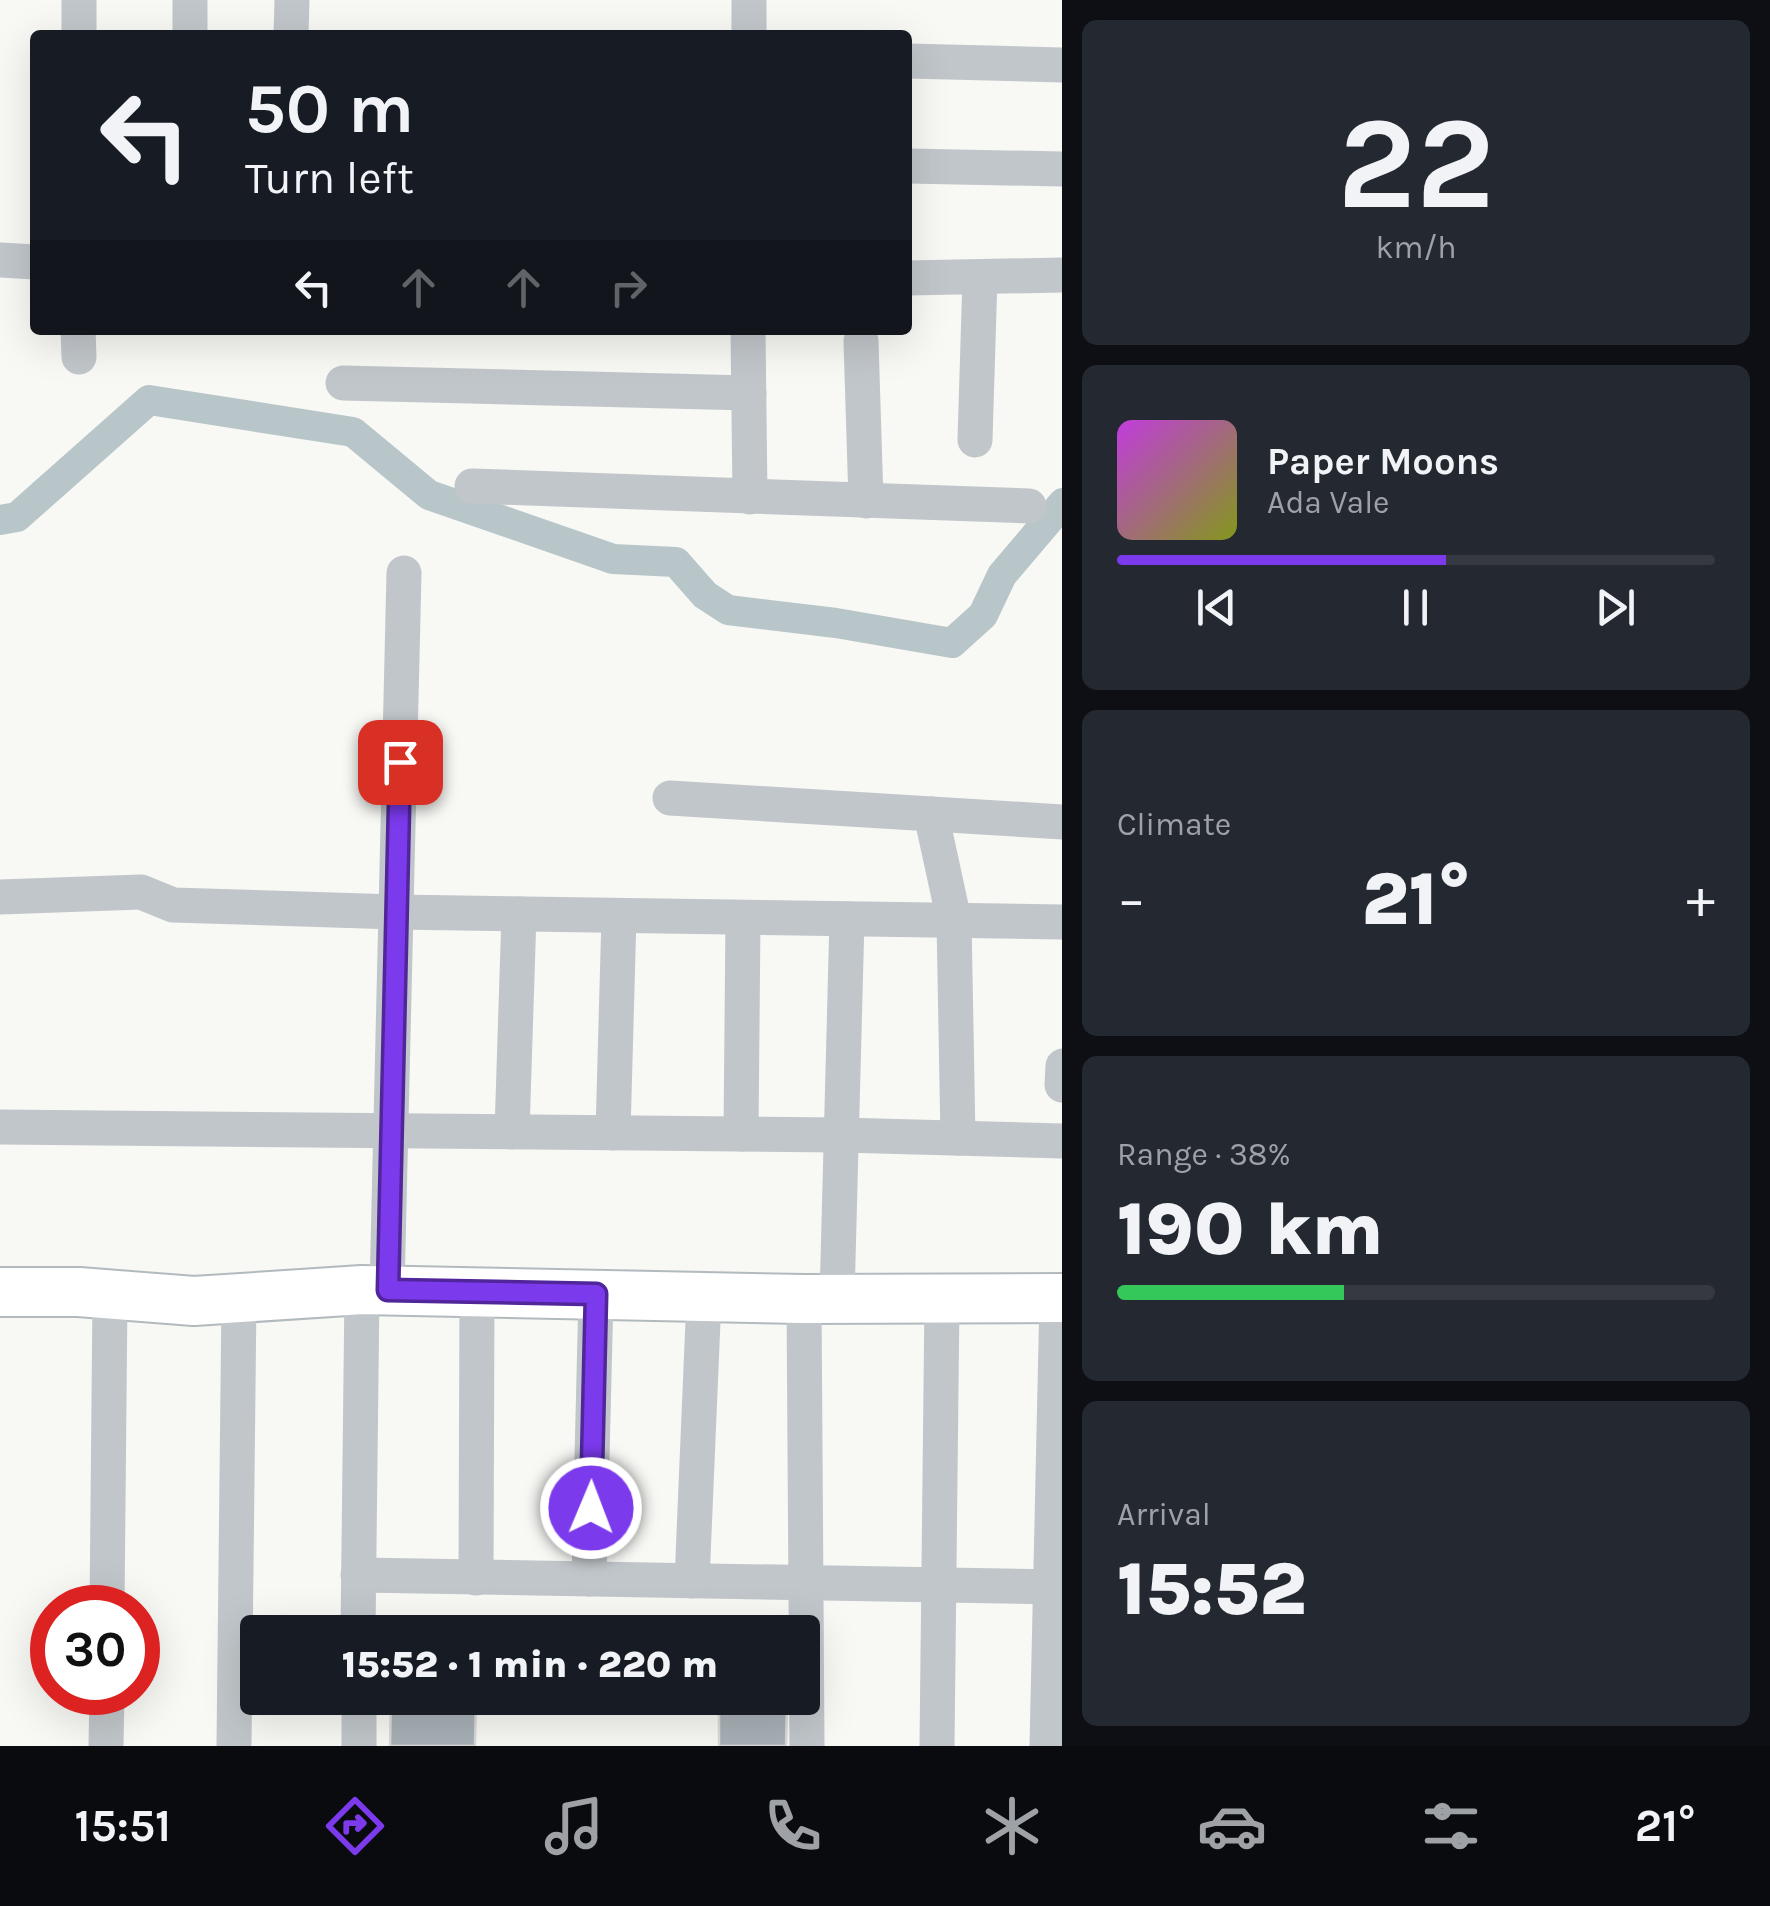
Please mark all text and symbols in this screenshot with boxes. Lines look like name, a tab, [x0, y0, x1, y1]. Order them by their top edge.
text: 50 m	[245, 68, 414, 150]
icon: left	[80, 70, 210, 200]
text: 22	[1337, 88, 1495, 240]
text: Turn left	[245, 152, 414, 204]
text: km/h	[1375, 229, 1457, 266]
icon: left	[286, 260, 341, 315]
icon: ahead	[391, 260, 446, 315]
icon: ahead	[496, 260, 551, 315]
icon: right	[601, 260, 656, 315]
text: Paper Moons	[1267, 439, 1499, 484]
text: Ada Vale	[1267, 484, 1390, 521]
icon: previous	[1189, 580, 1244, 635]
icon: pause	[1388, 580, 1443, 635]
icon: next	[1588, 580, 1643, 635]
pin	[358, 720, 443, 805]
icon: arrive	[373, 735, 428, 790]
text: Climate	[1117, 806, 1231, 843]
text: 21°	[1361, 855, 1471, 943]
text: −	[1117, 867, 1146, 931]
text: +	[1686, 867, 1715, 931]
text: Range · 38%	[1117, 1136, 1291, 1173]
text: 190 km	[1117, 1185, 1383, 1273]
position arrow	[539, 1456, 643, 1560]
text: Arrival	[1117, 1496, 1211, 1533]
text: 15:52	[1117, 1545, 1307, 1633]
speed limit sign: 30	[30, 1585, 160, 1715]
text: 15:52 · 1 min · 220 m	[342, 1642, 718, 1687]
icon: directions	[320, 1791, 390, 1861]
icon: music	[539, 1791, 609, 1861]
icon: phone	[758, 1791, 828, 1861]
icon: climate	[977, 1791, 1047, 1861]
icon: car	[1197, 1791, 1267, 1861]
icon: filters	[1416, 1791, 1486, 1861]
text: 15:51	[75, 1800, 171, 1852]
text: 21°	[1635, 1800, 1695, 1852]

